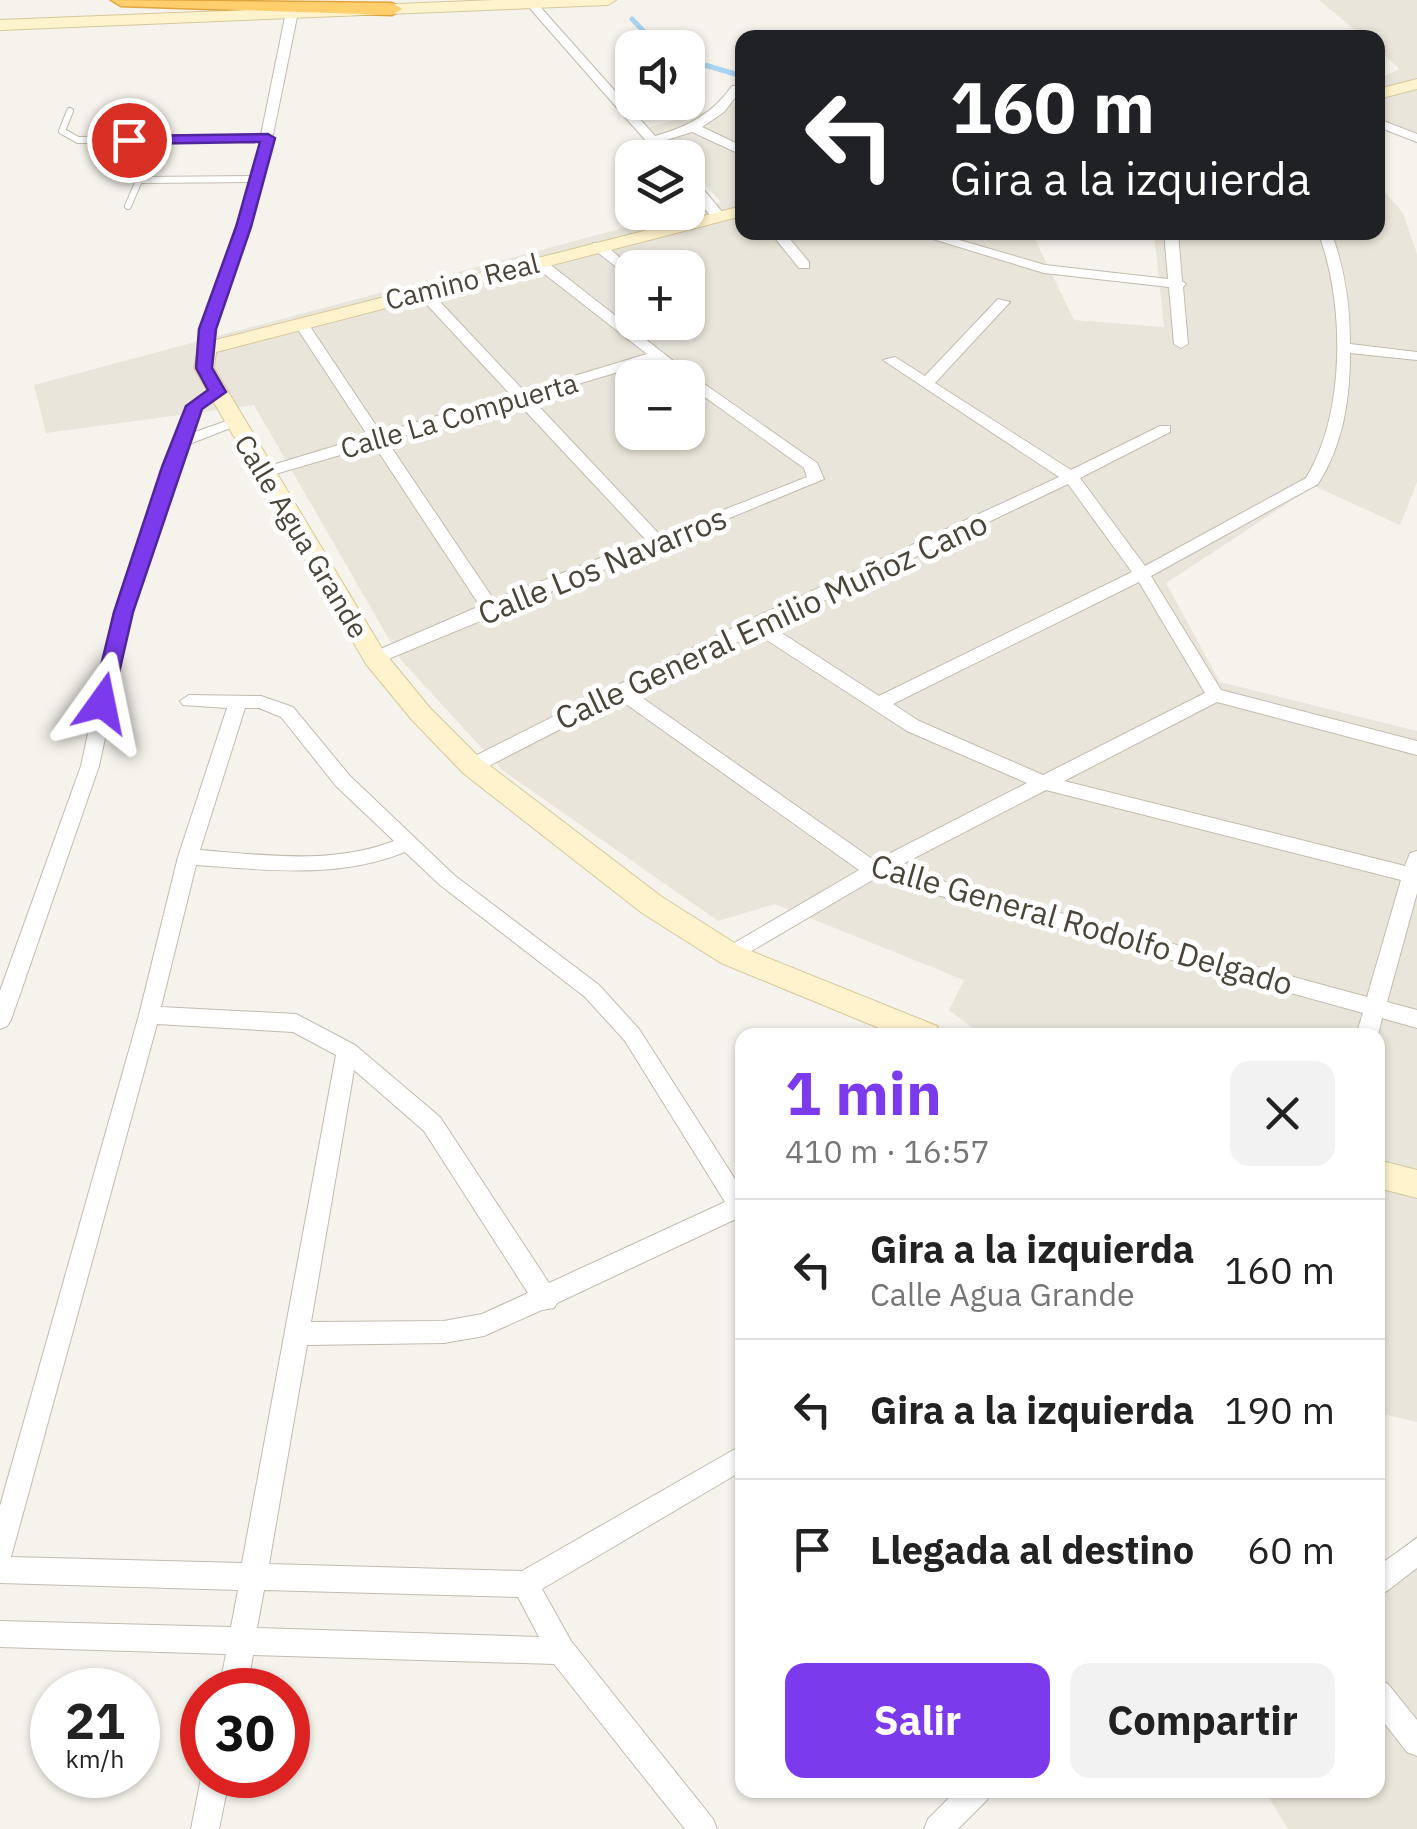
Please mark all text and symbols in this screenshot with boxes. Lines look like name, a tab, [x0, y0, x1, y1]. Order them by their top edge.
map controls	[615, 30, 705, 450]
button: sound	[615, 30, 705, 120]
text: 160 m	[950, 61, 1155, 152]
icon: left	[785, 70, 915, 200]
pin	[87, 98, 172, 183]
icon: arrive	[102, 113, 157, 168]
button: layers	[615, 140, 705, 230]
text: Gira a la izquierda	[950, 149, 1311, 207]
street label: Camino Real	[381, 244, 543, 318]
button: +	[615, 250, 705, 340]
button: −	[615, 360, 705, 450]
street label: Calle La Compuerta	[336, 363, 582, 467]
street label: Calle Agua Grande	[227, 427, 377, 645]
street label: Calle Los Navarros	[471, 496, 733, 634]
street label: Calle General Emilio Muñoz Cano	[548, 501, 994, 739]
position arrow	[50, 651, 154, 755]
street label: Calle General Rodolfo Delgado	[866, 844, 1298, 1004]
text: 1 min	[785, 1053, 942, 1132]
button: close	[1230, 1061, 1335, 1166]
text: 410 m · 16:57	[785, 1130, 990, 1172]
text: Gira a la izquierda	[870, 1224, 1194, 1273]
icon: left	[785, 1242, 840, 1297]
text: 160 m	[1224, 1245, 1335, 1294]
text: Calle Agua Grande	[870, 1273, 1135, 1315]
icon: left	[785, 1382, 840, 1437]
text: Gira a la izquierda	[870, 1385, 1194, 1434]
text: 190 m	[1224, 1385, 1335, 1434]
icon: arrive	[785, 1522, 840, 1577]
text: Llegada al destino	[870, 1525, 1194, 1574]
text: 60 m	[1247, 1525, 1335, 1574]
button: Salir	[785, 1663, 1050, 1778]
button: Compartir	[1070, 1663, 1335, 1778]
speed limit sign: 30	[180, 1668, 310, 1798]
text: 21	[65, 1688, 125, 1753]
text: km/h	[66, 1742, 124, 1775]

